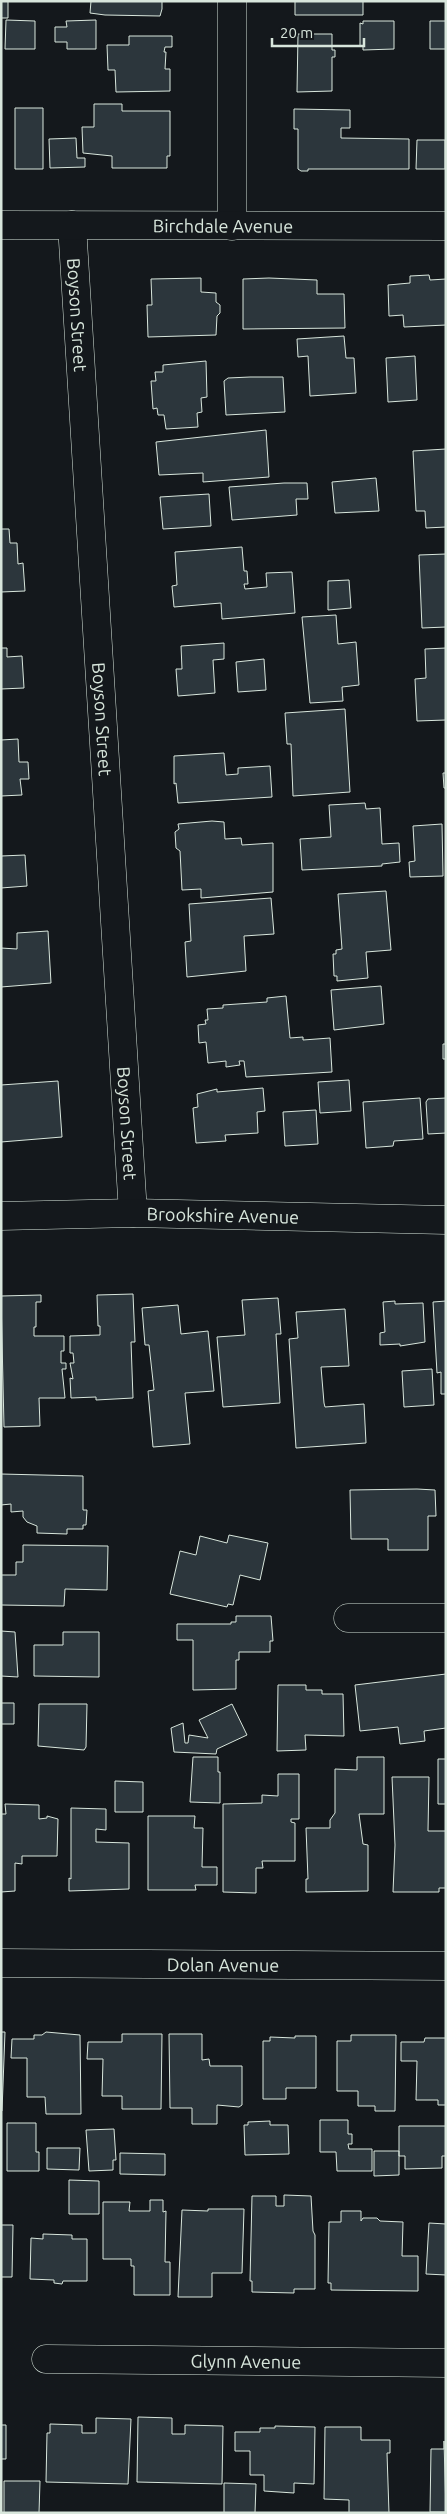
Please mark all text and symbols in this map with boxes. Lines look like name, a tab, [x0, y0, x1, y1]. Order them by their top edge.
scale bar	[272, 15, 364, 47]
text: 20 m	[280, 24, 313, 41]
street label: Birchdale Avenue	[153, 215, 293, 236]
street label: Boyson Street	[64, 257, 91, 372]
street label: Boyson Street	[89, 662, 116, 776]
street label: Boyson Street	[114, 1066, 141, 1181]
street label: Brookshire Avenue	[147, 1203, 299, 1227]
street label: Dolan Avenue	[167, 1954, 279, 1975]
street label: Glynn Avenue	[191, 2350, 301, 2372]

